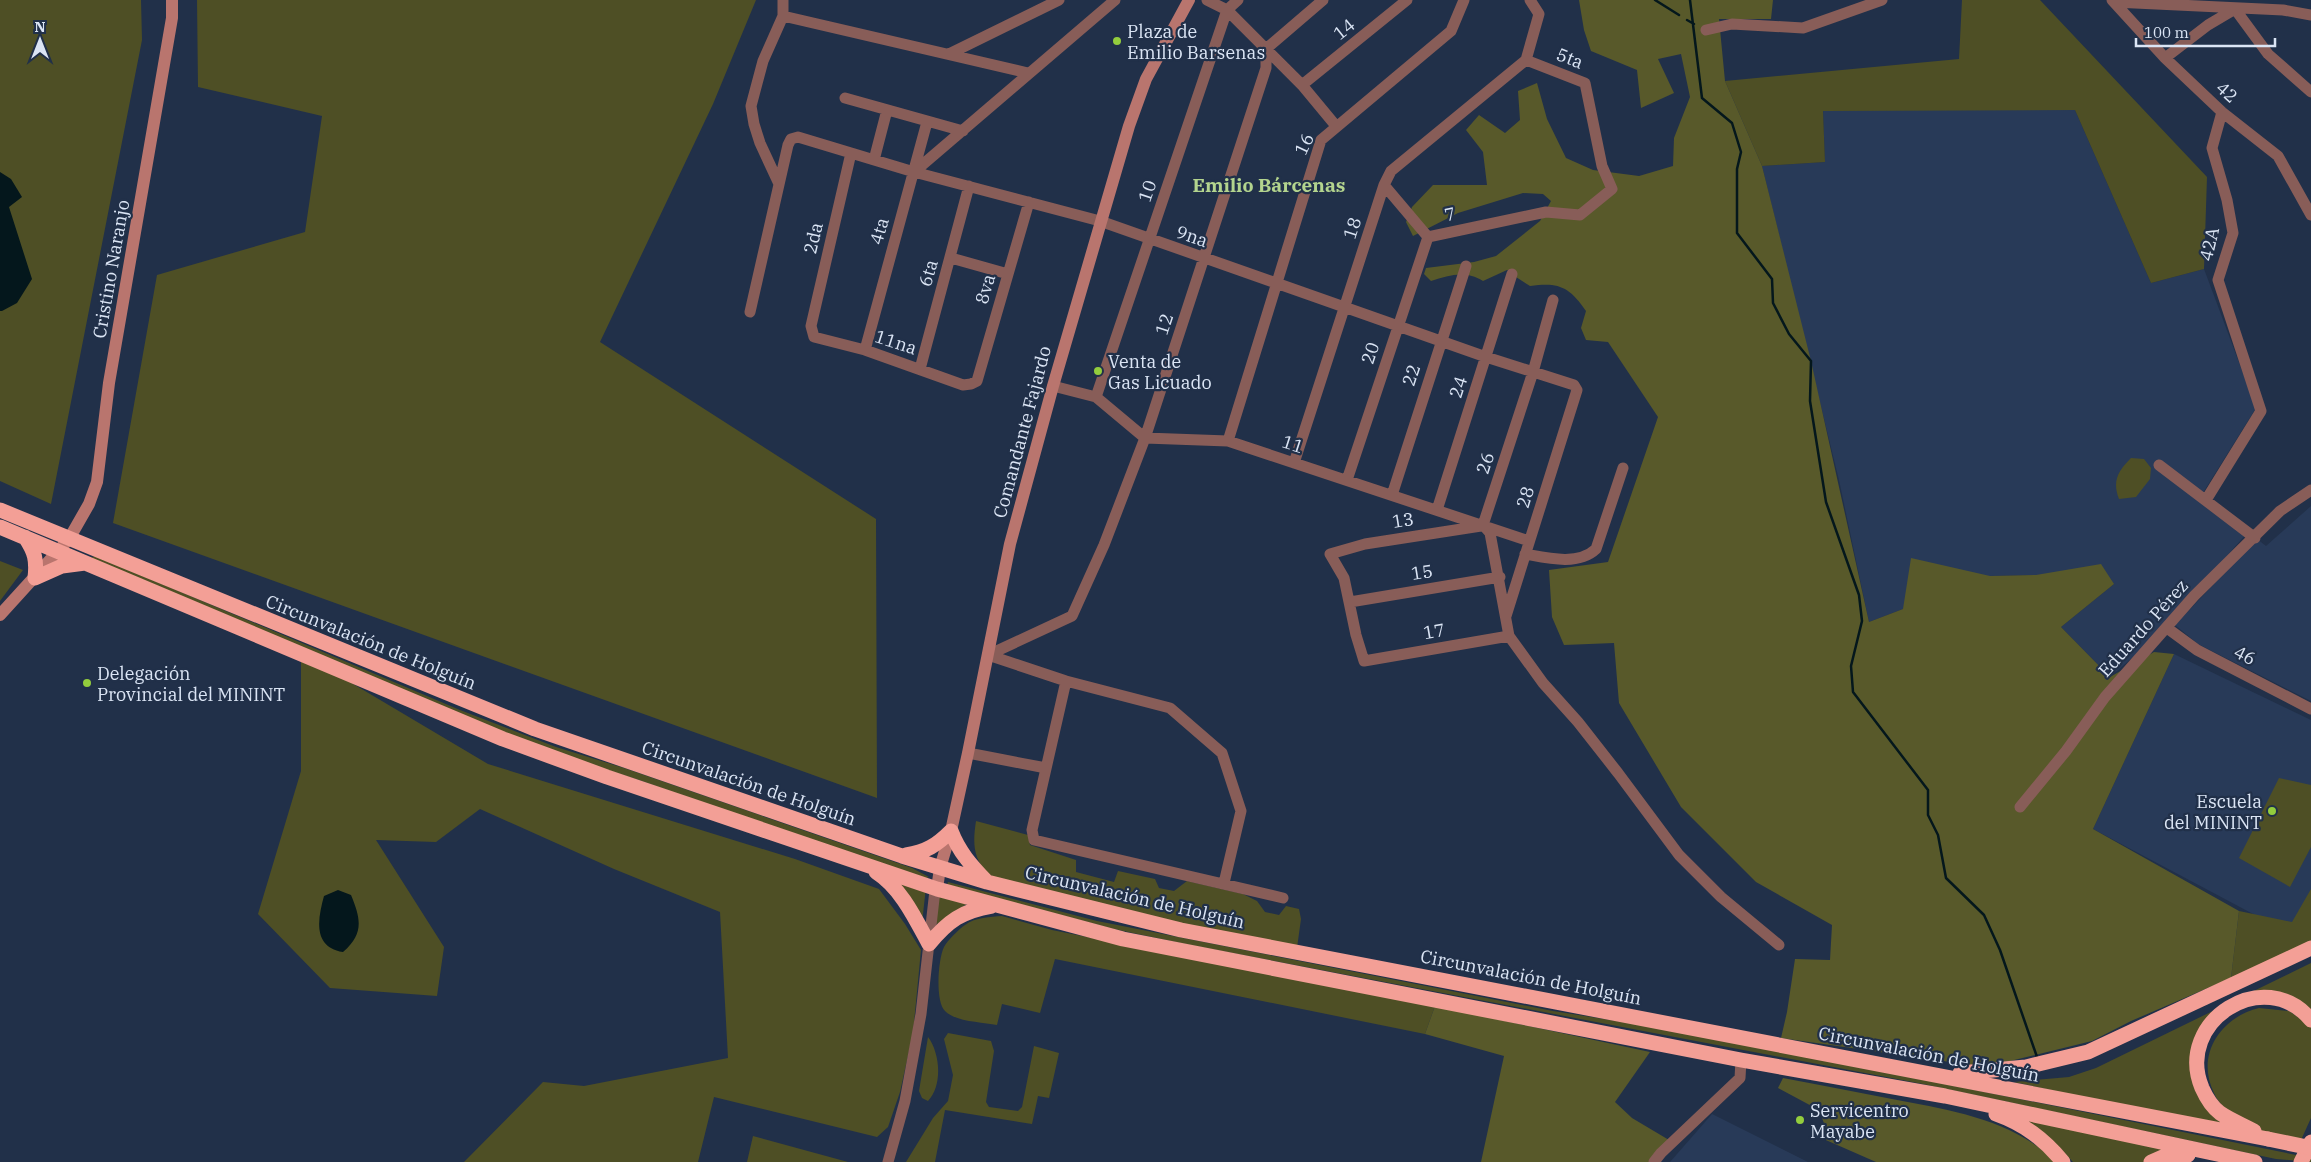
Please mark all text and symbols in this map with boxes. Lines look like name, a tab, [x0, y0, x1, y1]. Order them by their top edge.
street label: 14	[1328, 13, 1360, 45]
north arrow	[15, 15, 65, 65]
scale bar	[2136, 15, 2275, 47]
text: N	[34, 18, 46, 36]
place label: Plaza de Emilio Barsenas	[1127, 20, 1265, 64]
text: 100 m	[2144, 23, 2189, 42]
marker: Plaza de Emilio Barsenas	[1111, 35, 1123, 47]
street label: 5ta	[1553, 42, 1587, 74]
street label: 42	[2211, 76, 2243, 108]
street label: 16	[1289, 129, 1319, 159]
district label: Emilio Bárcenas	[1193, 173, 1345, 197]
street label: 10	[1133, 177, 1161, 205]
street label: Cristino Naranjo	[87, 198, 135, 340]
street label: 7	[1442, 202, 1458, 226]
street label: 18	[1338, 214, 1366, 242]
street label: 4ta	[864, 215, 894, 247]
street label: 2da	[798, 220, 828, 256]
street label: 9na	[1173, 220, 1211, 252]
street label: 42A	[2194, 224, 2224, 263]
street label: 6ta	[913, 257, 943, 289]
street label: 8va	[970, 271, 1000, 307]
street label: 12	[1150, 310, 1178, 338]
street label: 11na	[872, 324, 920, 360]
street label: 20	[1356, 339, 1384, 367]
street label: Comandante Fajardo	[988, 343, 1056, 521]
place label: Venta de Gas Licuado	[1108, 350, 1212, 394]
street label: 22	[1397, 361, 1425, 389]
marker: Venta de Gas Licuado	[1092, 365, 1104, 377]
street label: 24	[1444, 373, 1472, 401]
street label: 11	[1279, 430, 1307, 458]
street label: 26	[1471, 449, 1499, 477]
street label: 28	[1511, 483, 1539, 511]
street label: 13	[1391, 507, 1415, 533]
street label: 15	[1410, 559, 1434, 585]
street label: Eduardo Pérez	[2093, 574, 2193, 682]
street label: Circunvalación de Holguín	[262, 589, 480, 695]
street label: 17	[1421, 618, 1447, 644]
street label: 46	[2230, 640, 2260, 670]
place label: Delegación Provincial del MININT	[97, 662, 285, 706]
marker: Delegación Provincial del MININT	[81, 677, 93, 689]
street label: Circunvalación de Holguín	[639, 736, 859, 830]
place label: Escuela del MININT	[2164, 790, 2262, 834]
marker: Escuela del MININT	[2266, 805, 2278, 817]
street label: Circunvalación de Holguín	[1023, 861, 1247, 933]
street label: Circunvalación de Holguín	[1418, 944, 1644, 1010]
street label: Circunvalación de Holguín	[1816, 1021, 2042, 1087]
place label: Servicentro Mayabe	[1810, 1099, 1909, 1143]
marker: Servicentro Mayabe	[1794, 1114, 1806, 1126]

